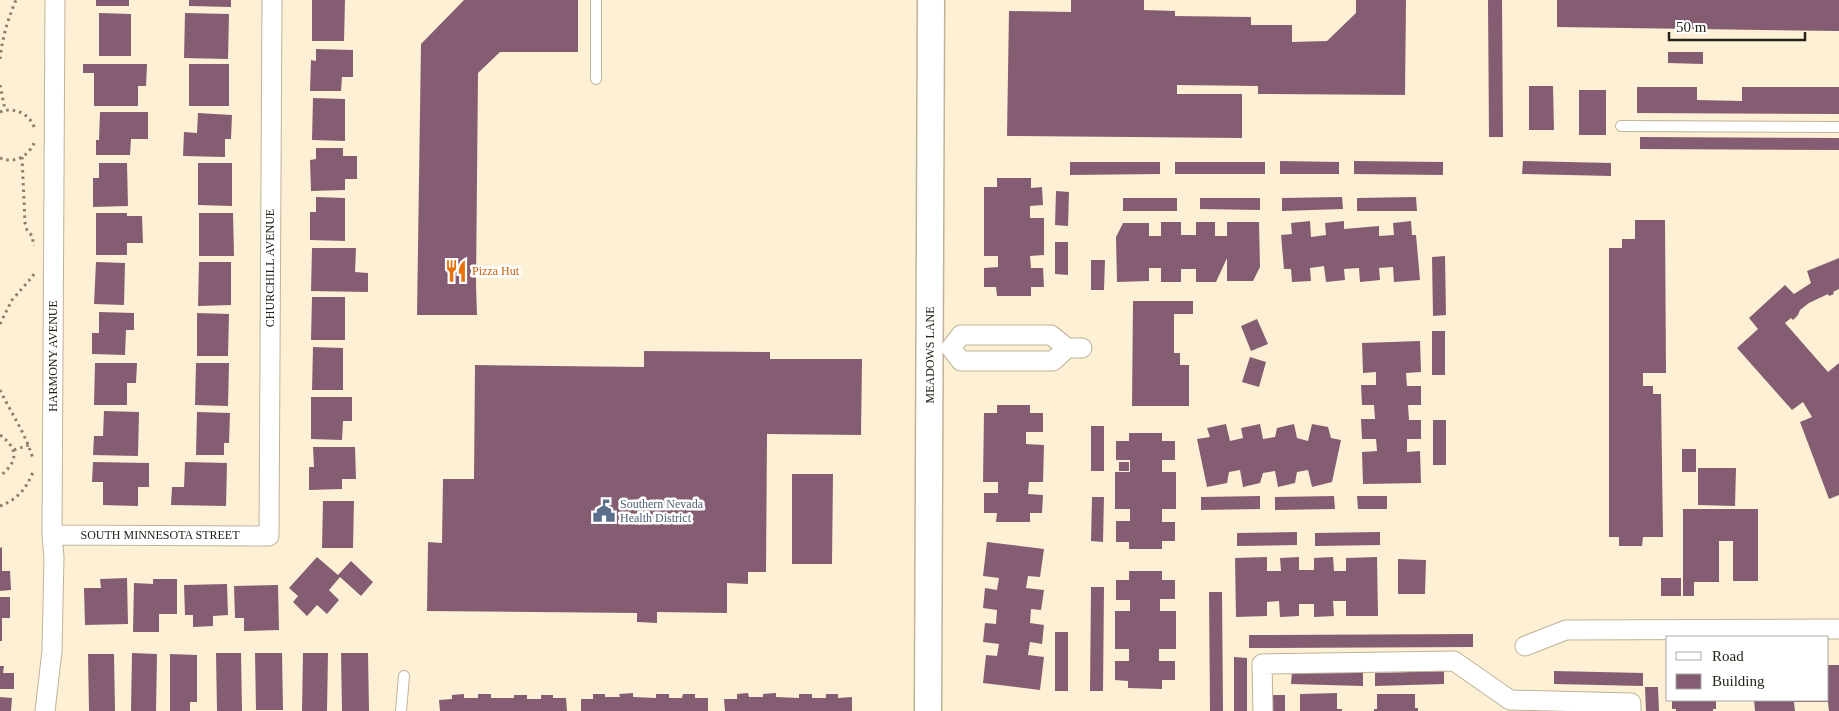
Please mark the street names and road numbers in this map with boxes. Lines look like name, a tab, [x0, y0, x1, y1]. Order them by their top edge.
street label: CHURCHILL AVENUE	[263, 209, 277, 327]
street label: HARMONY AVENUE	[46, 300, 60, 412]
street label: MEADOWS LANE	[923, 307, 937, 404]
street label: SOUTH MINNESOTA STREET	[80, 528, 240, 542]

